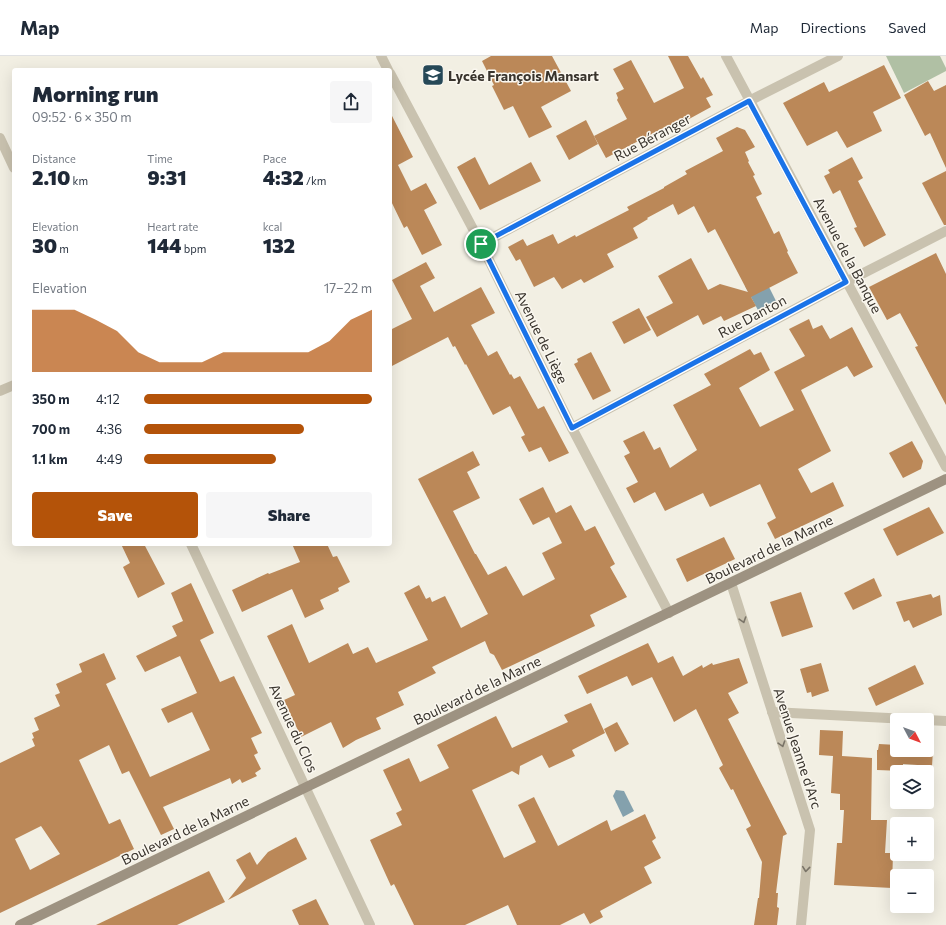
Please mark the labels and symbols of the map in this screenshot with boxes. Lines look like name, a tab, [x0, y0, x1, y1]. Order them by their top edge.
school or university icon: Lycée François Mansart	[420, 62, 446, 88]
place label: Lycée François Mansart	[448, 67, 599, 84]
street label: Rue Béranger	[611, 109, 694, 164]
street label: Avenue de la Banque	[810, 194, 886, 316]
pin	[464, 227, 498, 261]
street label: Avenue de Liège	[512, 288, 572, 386]
street label: Rue Danton	[715, 291, 789, 341]
street label: Boulevard de la Marne	[702, 511, 836, 587]
one-way arrow	[738, 616, 747, 623]
street label: Boulevard de la Marne	[410, 652, 544, 728]
street label: Avenue du Clos	[266, 681, 322, 775]
street label: Avenue Jeanne d'Arc	[770, 685, 826, 811]
north arrow	[890, 713, 934, 757]
one-way arrow	[777, 740, 786, 747]
street label: Boulevard de la Marne	[118, 792, 252, 868]
one-way arrow	[802, 866, 811, 872]

